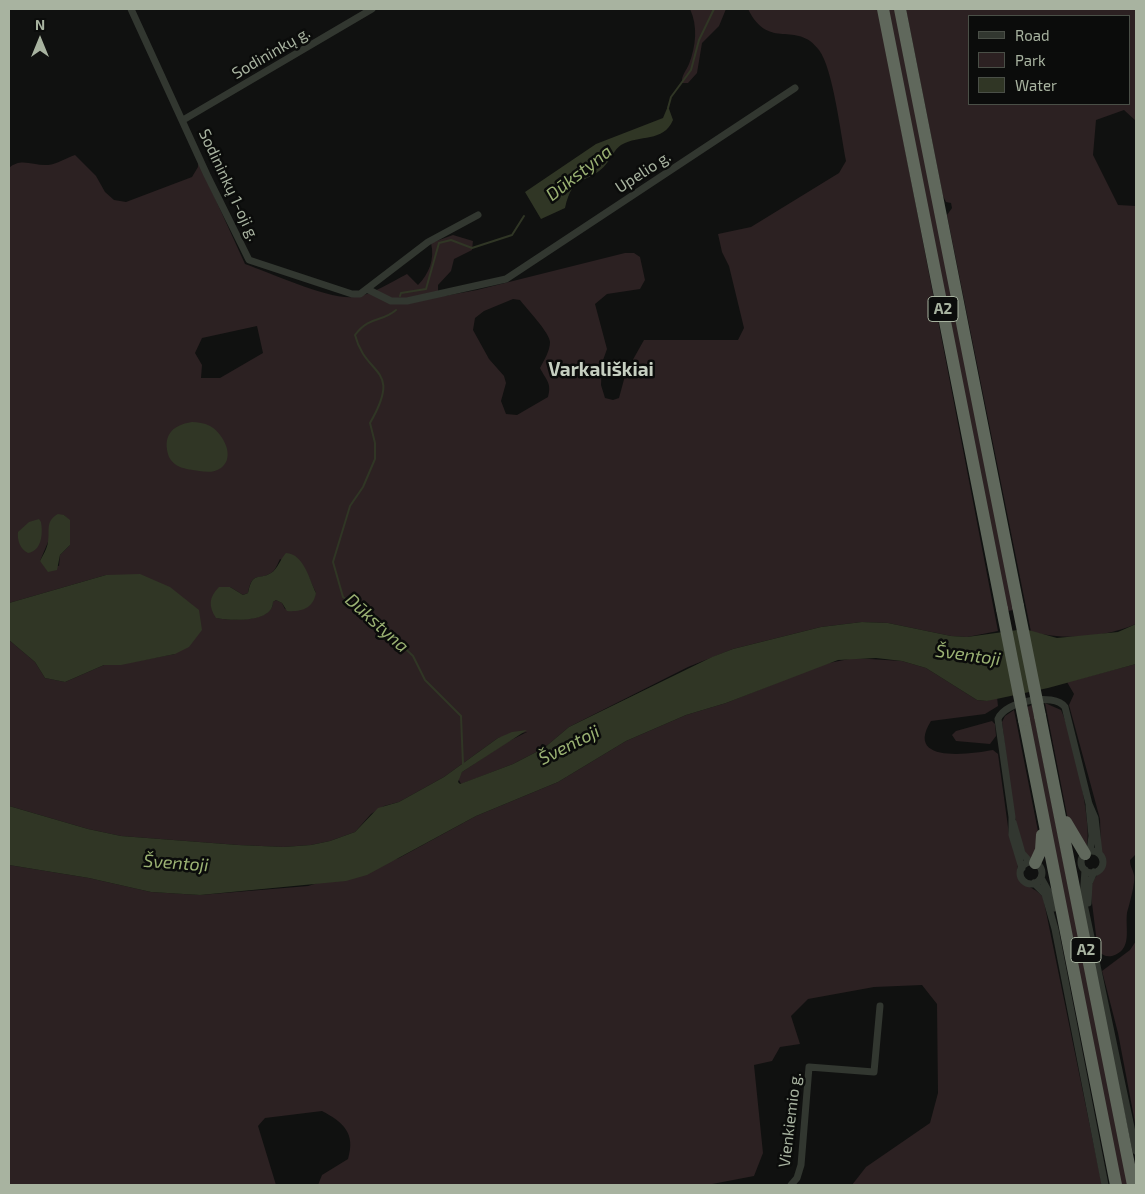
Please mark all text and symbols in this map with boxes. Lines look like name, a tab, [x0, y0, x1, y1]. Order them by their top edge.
north arrow	[15, 15, 65, 65]
legend	[968, 15, 1130, 105]
text: N	[35, 16, 45, 33]
street label: Sodininkų g.	[228, 23, 314, 83]
text: Road	[1015, 26, 1050, 44]
text: Park	[1015, 51, 1046, 69]
text: Water	[1015, 76, 1057, 94]
street label: Sodininkų 1-oji g.	[195, 126, 263, 244]
water label: Dūkstyna	[542, 141, 616, 205]
street label: Upelio g.	[612, 147, 674, 197]
road number: A2	[928, 296, 958, 322]
district label: Varkališkiai	[548, 359, 654, 381]
water label: Dūkstyna	[341, 589, 413, 657]
water label: Šventoji	[934, 640, 1002, 670]
water label: Šventoji	[535, 721, 603, 769]
water label: Šventoji	[143, 850, 209, 876]
road number: A2	[1071, 938, 1101, 962]
street label: Vienkiemio g.	[775, 1071, 805, 1169]

